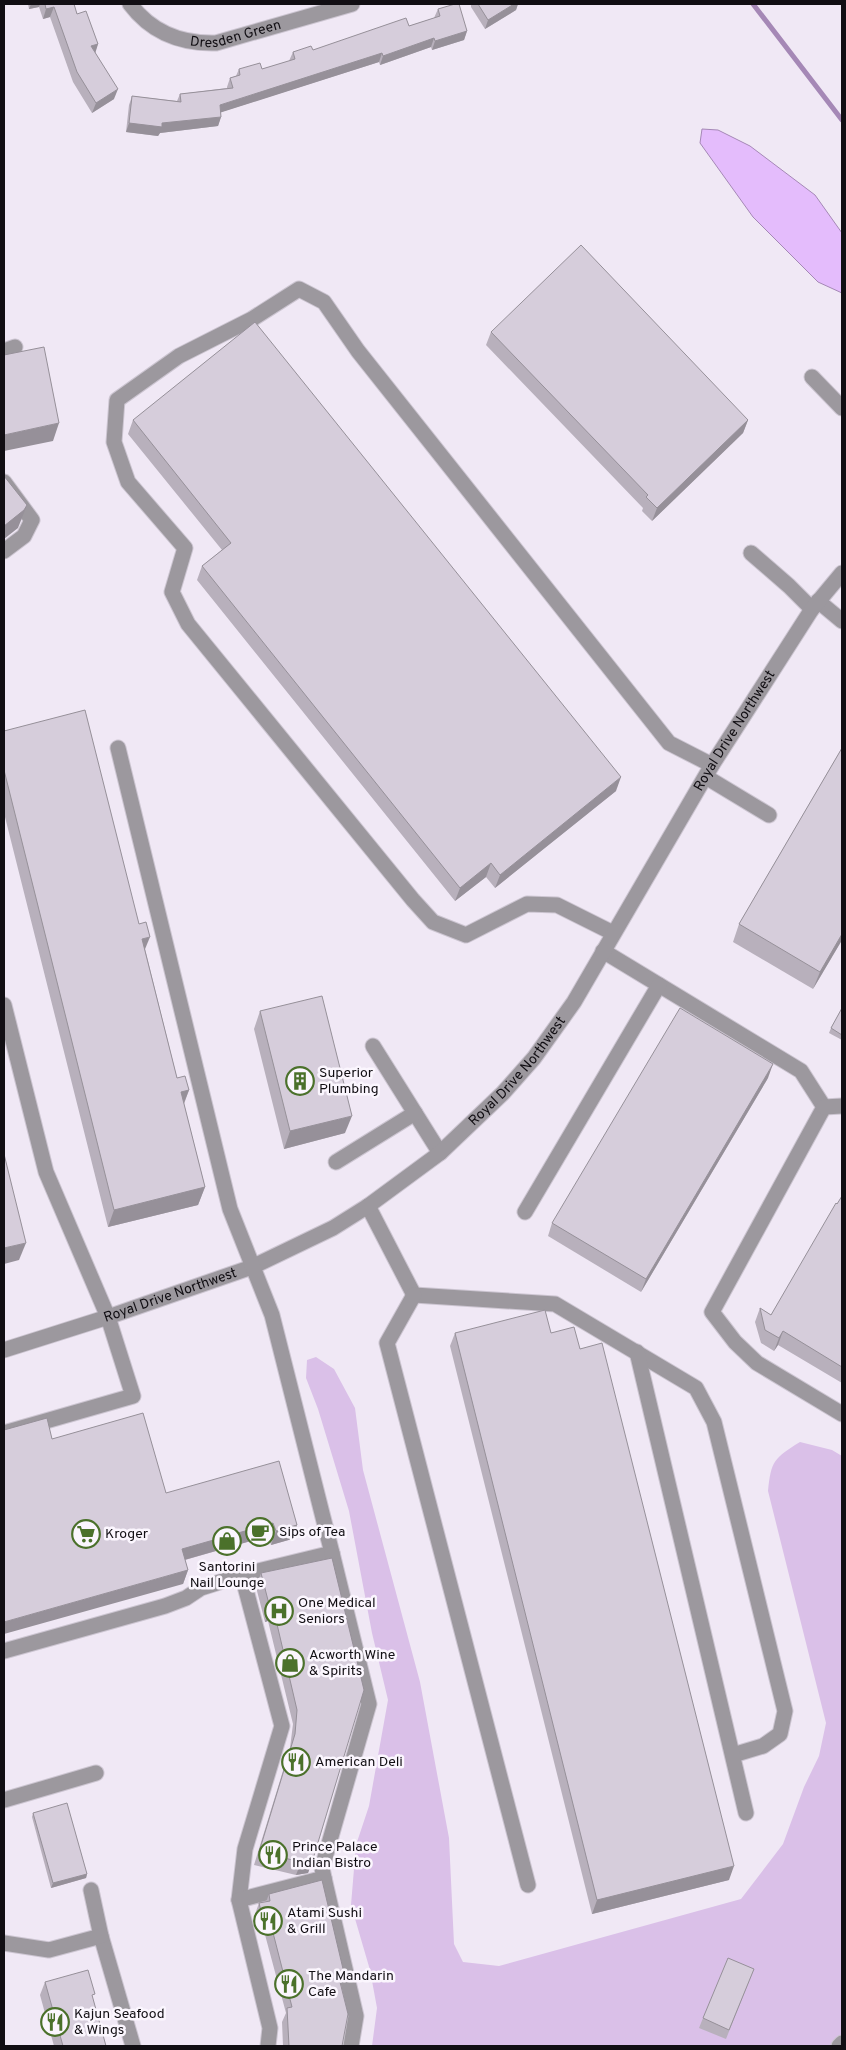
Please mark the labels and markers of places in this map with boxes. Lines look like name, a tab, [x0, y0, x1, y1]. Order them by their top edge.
place label: Superior Plumbing	[319, 1065, 379, 1098]
building icon: Superior Plumbing	[285, 1066, 315, 1096]
cafe icon: Sips of Tea	[245, 1517, 275, 1547]
supermarket icon: Kroger	[71, 1519, 101, 1549]
place label: Sips of Tea	[279, 1524, 345, 1541]
place label: Kroger	[105, 1526, 149, 1543]
shop icon: Santorini Nail Lounge	[212, 1526, 242, 1556]
place label: Santorini Nail Lounge	[190, 1559, 264, 1592]
place label: One Medical Seniors	[298, 1595, 376, 1628]
hospital icon: One Medical Seniors	[264, 1596, 294, 1626]
place label: Acworth Wine & Spirits	[309, 1647, 395, 1680]
shop icon: Acworth Wine & Spirits	[275, 1648, 305, 1678]
restaurant icon: American Deli	[281, 1747, 311, 1777]
place label: American Deli	[315, 1754, 403, 1771]
place label: Prince Palace Indian Bistro	[292, 1839, 378, 1872]
restaurant icon: Prince Palace Indian Bistro	[258, 1840, 288, 1870]
place label: Atami Sushi & Grill	[287, 1905, 362, 1938]
restaurant icon: Atami Sushi & Grill	[253, 1906, 283, 1936]
place label: The Mandarin Cafe	[308, 1968, 394, 2001]
restaurant icon: The Mandarin Cafe	[274, 1969, 304, 1999]
place label: Kajun Seafood & Wings	[74, 2006, 165, 2039]
restaurant icon: Kajun Seafood & Wings	[40, 2007, 70, 2037]

